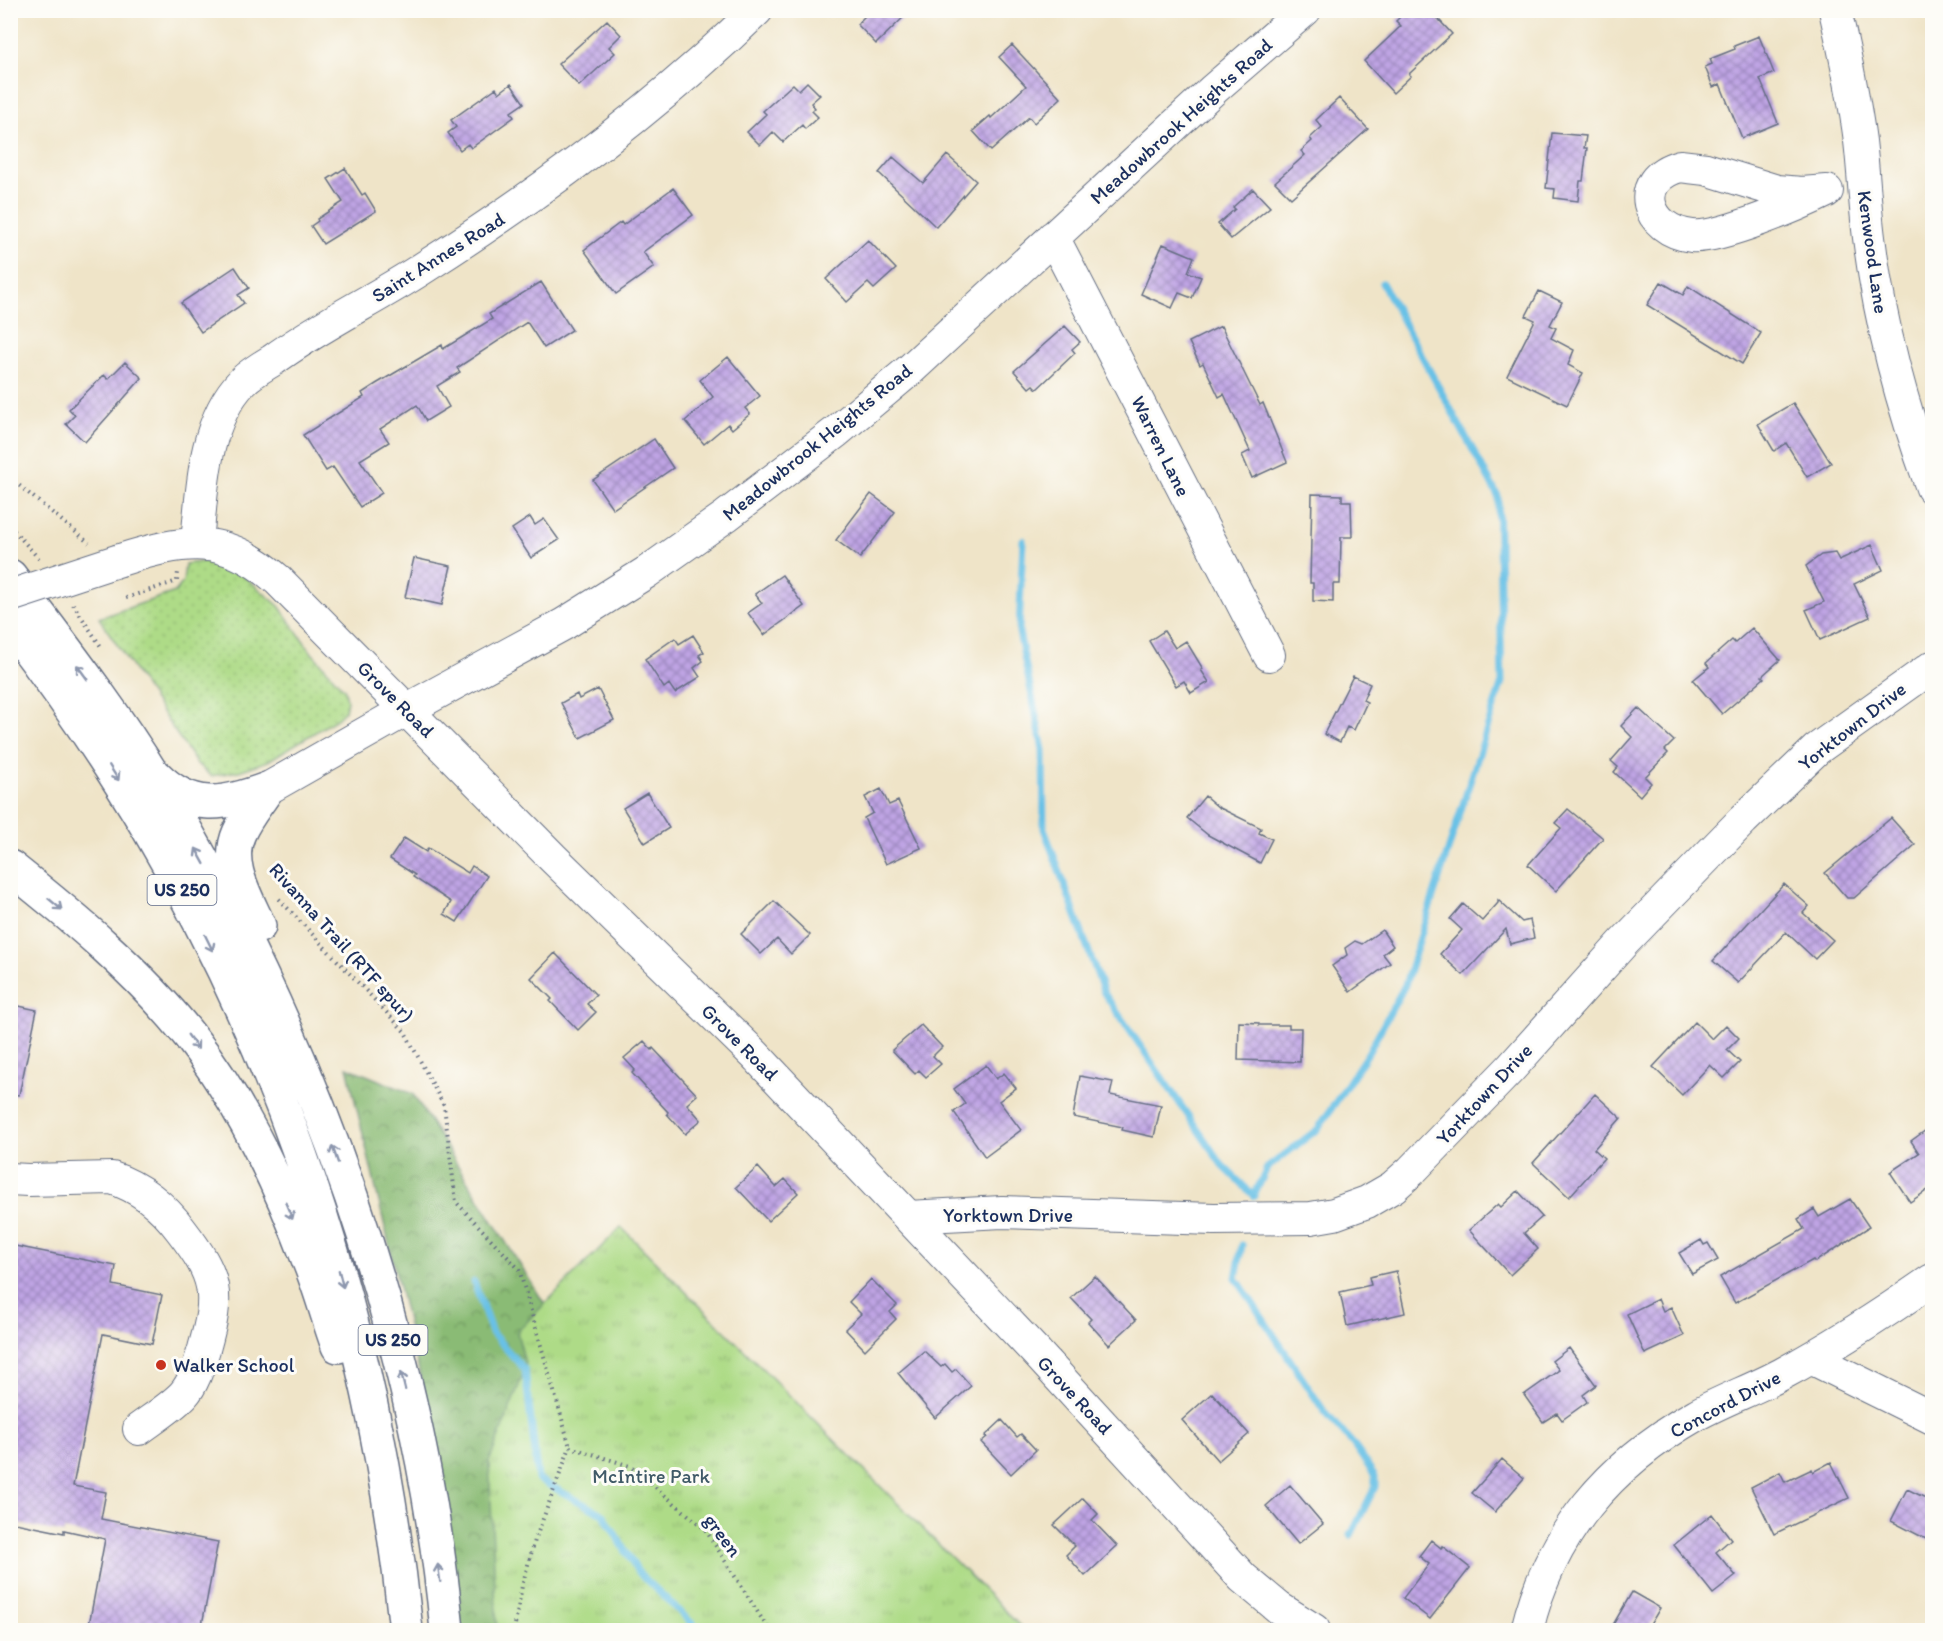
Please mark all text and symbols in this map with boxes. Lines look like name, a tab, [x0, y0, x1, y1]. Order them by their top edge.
street label: Meadowbrook Heights Road	[1085, 33, 1277, 209]
street label: Kenwood Lane	[1852, 189, 1894, 315]
street label: Saint Annes Road	[367, 207, 509, 307]
street label: Meadowbrook Heights Road	[717, 358, 917, 526]
street label: Warren Lane	[1126, 392, 1196, 500]
street label: Grove Road	[352, 655, 440, 743]
one-way arrow	[76, 664, 88, 680]
street label: Yorktown Drive	[1793, 677, 1911, 775]
one-way arrow	[108, 764, 120, 781]
one-way arrow	[194, 848, 206, 865]
street label: Rivanna Trail (RTF spur)	[264, 858, 420, 1026]
road number: US 250	[148, 875, 216, 905]
one-way arrow	[47, 897, 62, 911]
one-way arrow	[204, 933, 216, 951]
street label: Grove Road	[696, 998, 784, 1086]
one-way arrow	[187, 1033, 199, 1049]
street label: Yorktown Drive	[1431, 1038, 1537, 1150]
one-way arrow	[329, 1145, 340, 1164]
one-way arrow	[284, 1202, 295, 1220]
street label: Yorktown Drive	[943, 1203, 1073, 1227]
one-way arrow	[336, 1270, 347, 1289]
road number: US 250	[358, 1325, 428, 1355]
street label: Grove Road	[1032, 1351, 1118, 1440]
place label: Walker School	[173, 1353, 295, 1377]
marker: Walker School	[154, 1358, 168, 1372]
street label: Concord Drive	[1666, 1365, 1784, 1443]
one-way arrow	[397, 1372, 409, 1391]
park label: McIntire Park	[592, 1464, 710, 1488]
street label: green	[699, 1509, 747, 1561]
one-way arrow	[434, 1563, 445, 1583]

